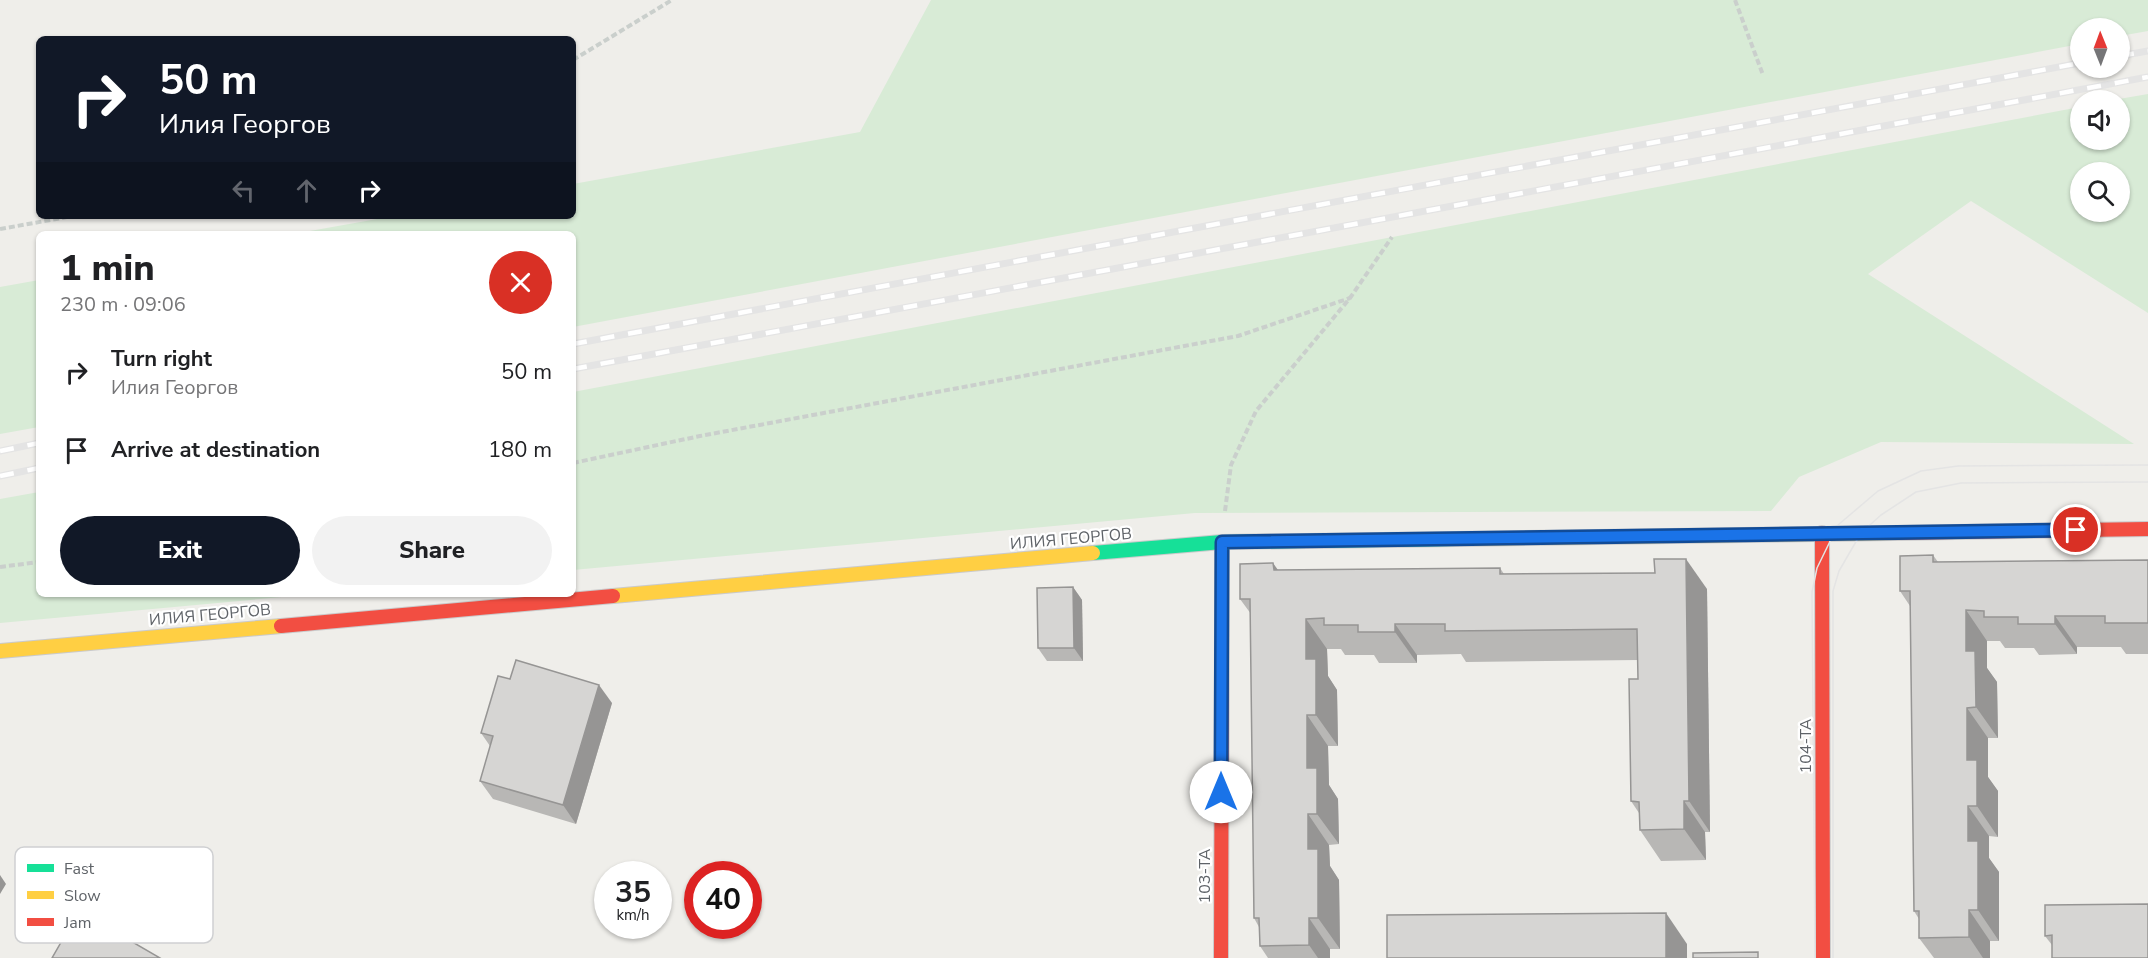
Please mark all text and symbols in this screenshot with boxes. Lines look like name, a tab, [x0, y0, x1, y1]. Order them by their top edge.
north arrow	[2070, 18, 2130, 78]
map controls	[2070, 18, 2130, 222]
text: 50 m	[159, 52, 258, 109]
icon: right	[60, 60, 138, 138]
button: sound	[2070, 90, 2130, 150]
text: Илия Георгов	[159, 106, 331, 143]
button: search	[2070, 162, 2130, 222]
icon: left	[227, 174, 260, 207]
icon: ahead	[290, 174, 323, 207]
icon: right	[353, 174, 386, 207]
text: 1 min	[60, 244, 155, 293]
button: close	[489, 251, 552, 314]
text: 230 m · 09:06	[60, 291, 186, 318]
text: Turn right	[111, 344, 212, 374]
icon: right	[60, 356, 93, 389]
text: 50 m	[501, 357, 552, 387]
text: Илия Георгов	[111, 374, 238, 401]
icon: arrive	[60, 434, 93, 467]
text: Arrive at destination	[111, 435, 320, 465]
text: 180 m	[488, 435, 552, 465]
pin	[2050, 504, 2101, 555]
icon: arrive	[2059, 513, 2092, 546]
button: Exit	[60, 516, 300, 585]
button: Share	[312, 516, 552, 585]
street label: ИЛИЯ ГЕОРГОВ	[1009, 523, 1133, 555]
street label: ИЛИЯ ГЕОРГОВ	[148, 599, 272, 631]
street label: 104-ТА	[1795, 718, 1817, 773]
position arrow	[1189, 760, 1253, 824]
legend	[15, 847, 213, 943]
street label: 103-ТА	[1194, 848, 1216, 903]
text: Fast	[64, 858, 95, 880]
speed limit sign: 40	[684, 861, 762, 939]
text: 35	[615, 872, 651, 913]
text: Slow	[64, 885, 101, 907]
text: km/h	[616, 905, 650, 925]
text: Jam	[63, 912, 91, 934]

